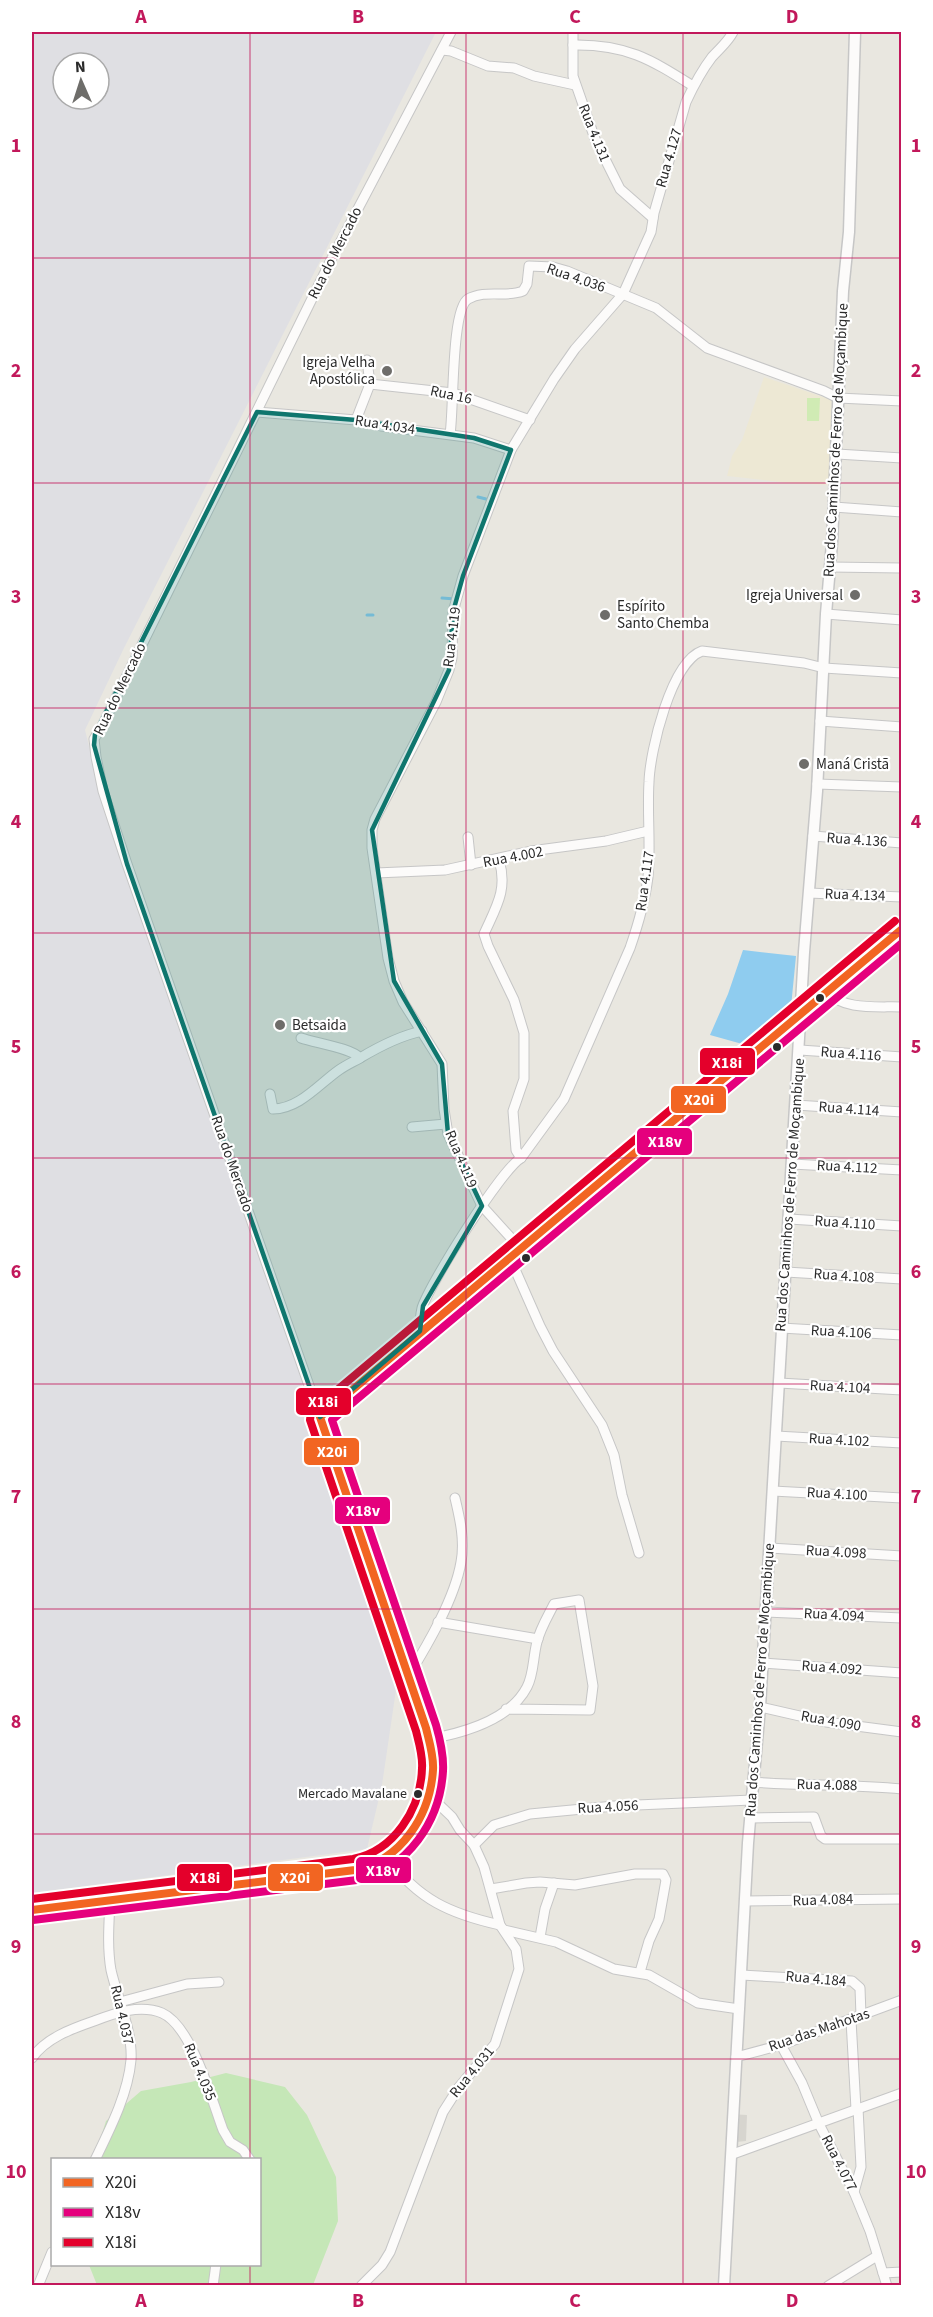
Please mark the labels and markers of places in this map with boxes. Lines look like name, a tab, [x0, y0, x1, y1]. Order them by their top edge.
place label: Igreja Velha Apostólica	[302, 352, 375, 390]
marker: Igreja Velha Apostólica	[380, 364, 394, 378]
place label: Igreja Universal	[746, 585, 843, 606]
marker: Igreja Universal	[848, 588, 862, 602]
place label: Espírito Santo Chemba	[617, 596, 709, 634]
marker: Espírito Santo Chemba	[598, 608, 612, 622]
place label: Maná Cristã	[816, 754, 889, 775]
marker: Maná Cristã	[797, 757, 811, 771]
unlabelled marker	[814, 992, 826, 1004]
place label: Betsaida	[292, 1015, 346, 1036]
marker: Betsaida	[273, 1018, 287, 1032]
unlabelled marker	[771, 1041, 783, 1053]
unlabelled marker	[520, 1252, 532, 1264]
place label: Mercado Mavalane	[298, 1784, 407, 1804]
marker: Mercado Mavalane	[412, 1788, 424, 1800]

